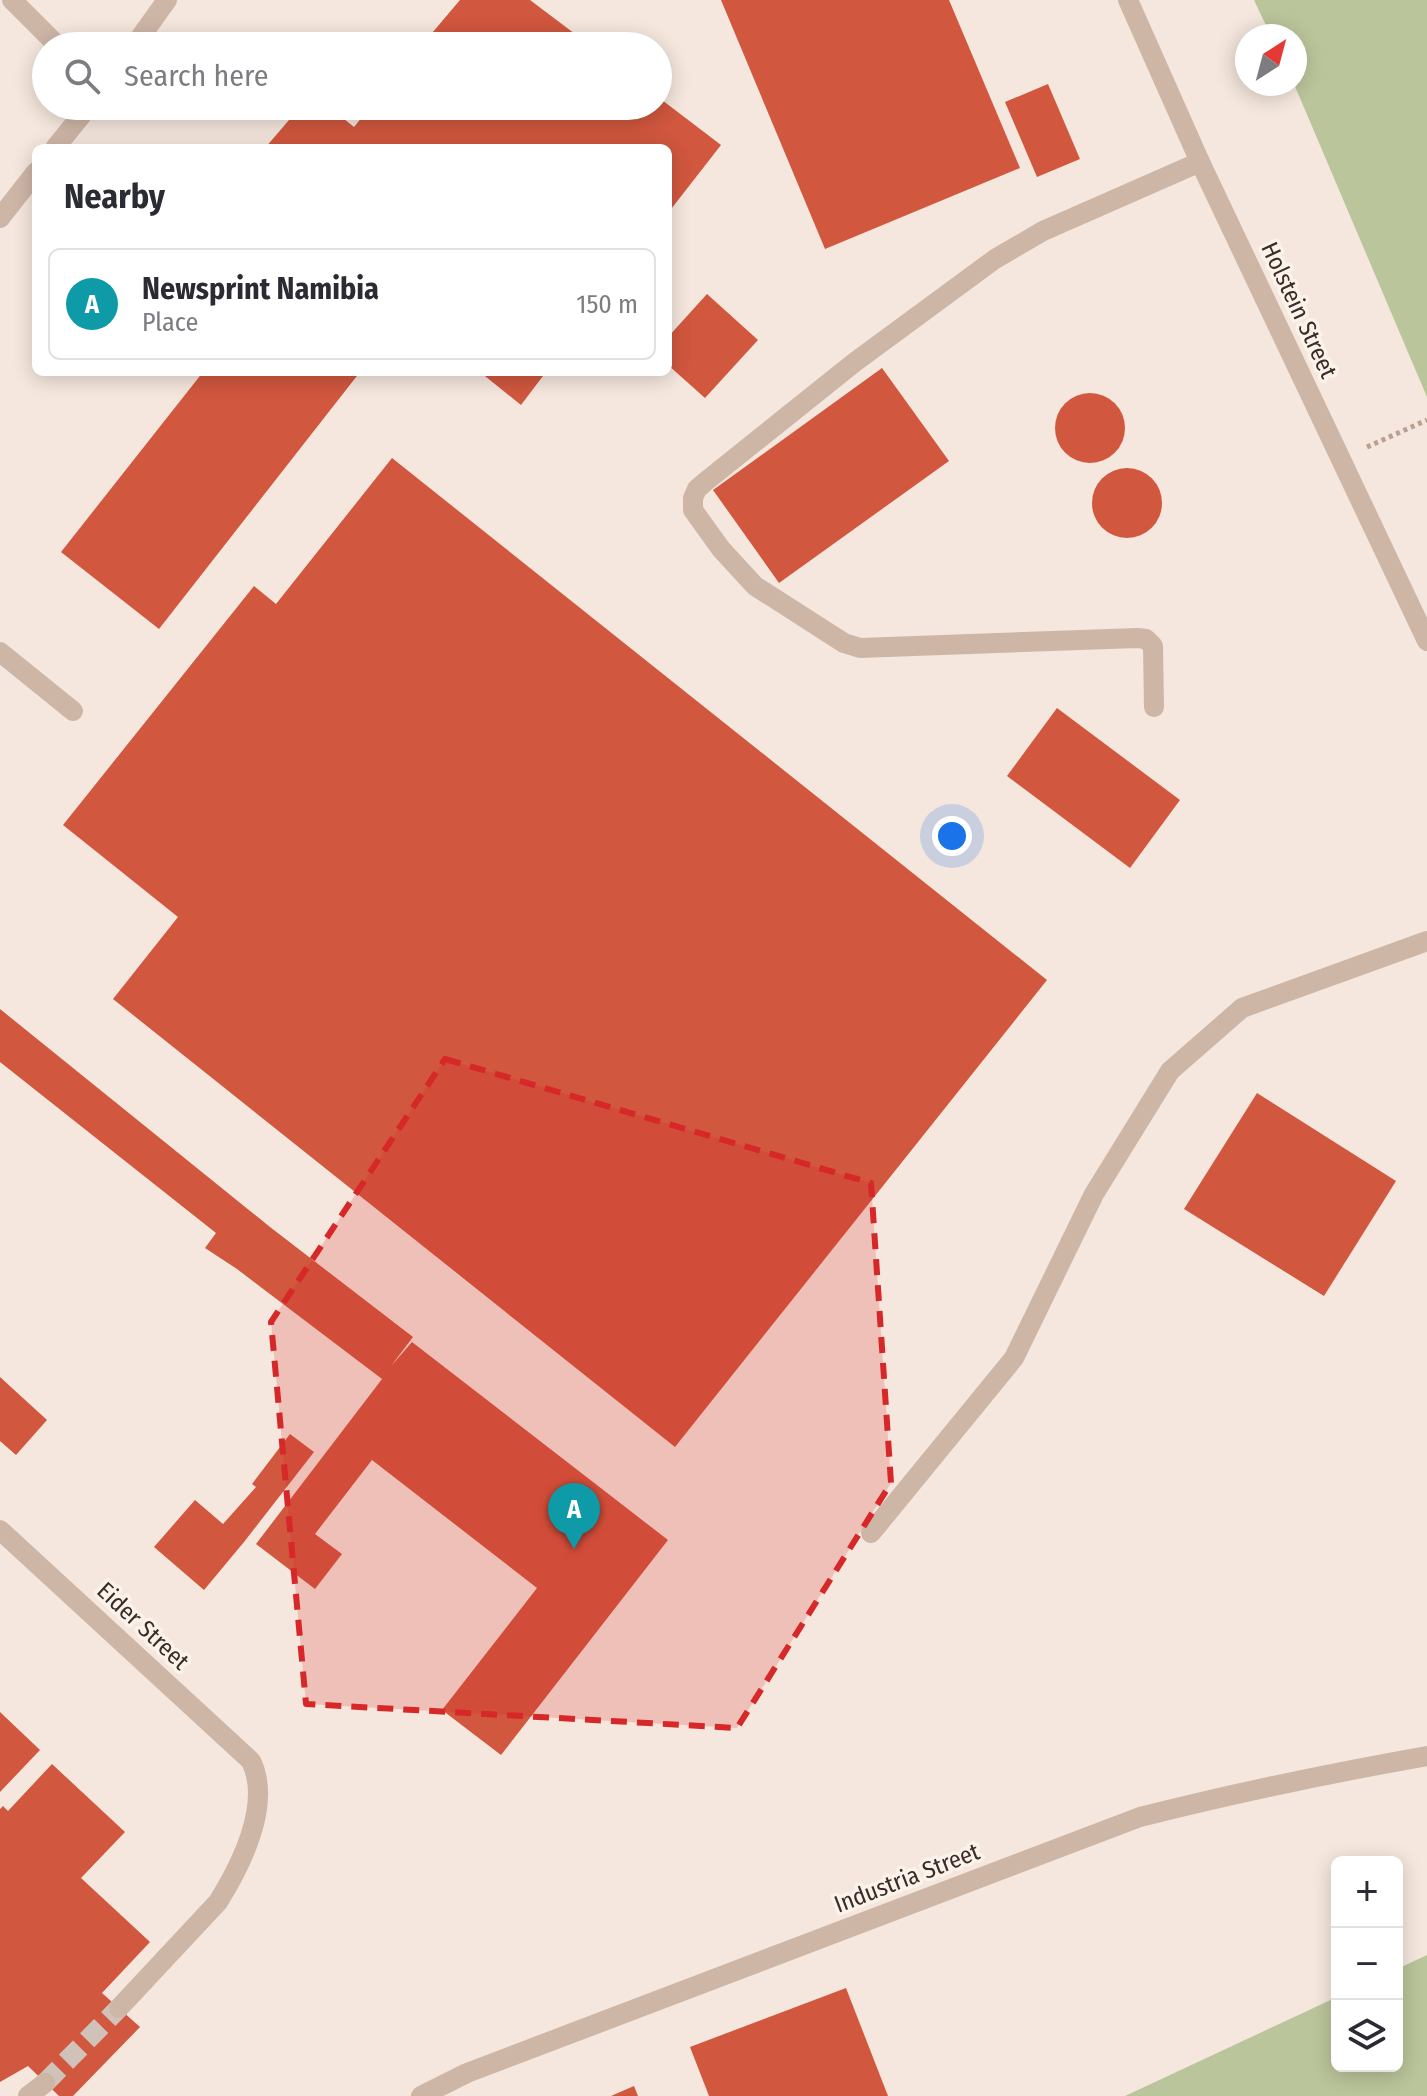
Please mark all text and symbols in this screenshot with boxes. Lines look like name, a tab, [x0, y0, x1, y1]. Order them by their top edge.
north arrow	[1235, 24, 1307, 96]
search box	[32, 32, 672, 120]
icon: search	[60, 54, 104, 98]
text: Search here	[124, 58, 269, 94]
text: Nearby	[64, 176, 165, 217]
street label: Holstein Street	[1255, 238, 1343, 382]
text: Newsprint Namibia	[142, 271, 379, 307]
text: A	[85, 289, 99, 320]
text: 150 m	[576, 289, 638, 320]
text: Place	[142, 307, 198, 338]
your location	[932, 816, 972, 856]
pin: A	[548, 1483, 600, 1549]
street label: Eider Street	[91, 1577, 195, 1676]
street label: Industria Street	[830, 1837, 984, 1919]
map controls	[1331, 1856, 1403, 2072]
button: +	[1331, 1856, 1403, 1928]
button: −	[1331, 1928, 1403, 2000]
button: layers	[1331, 2000, 1403, 2072]

